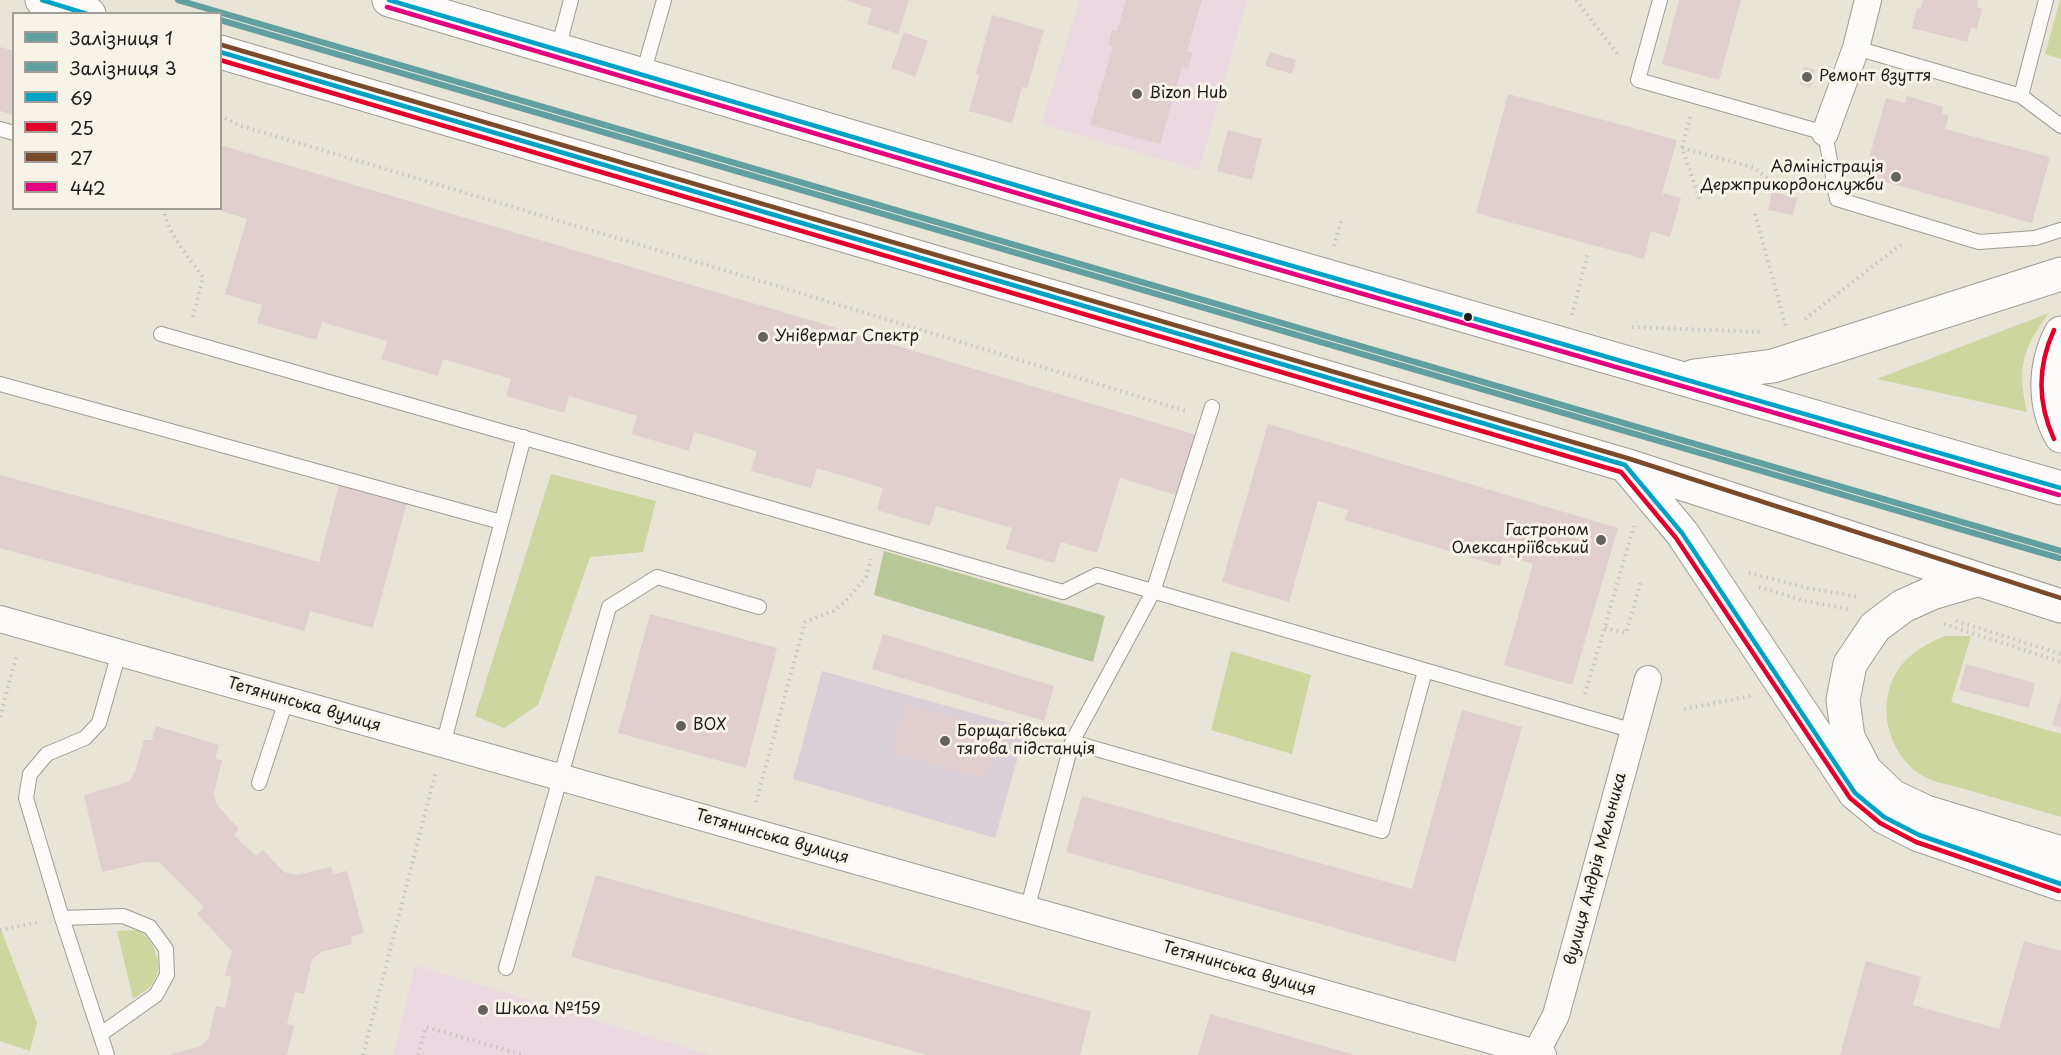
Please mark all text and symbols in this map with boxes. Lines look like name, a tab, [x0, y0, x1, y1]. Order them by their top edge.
legend	[12, 12, 222, 210]
text: Залізниця 1	[70, 24, 173, 51]
text: Залізниця 3	[70, 54, 177, 81]
place label: Ремонт взуття	[1819, 67, 1931, 87]
marker: Ремонт взуття	[1800, 70, 1814, 84]
text: 69	[70, 84, 93, 111]
place label: Bizon Hub	[1149, 84, 1228, 104]
marker: Bizon Hub	[1130, 87, 1144, 101]
text: 25	[70, 114, 94, 141]
text: 27	[70, 144, 92, 171]
place label: Адміністрація Держприкордонслужби	[1701, 158, 1884, 196]
marker: Адміністрація Держприкордонслужби	[1889, 170, 1903, 184]
text: 442	[70, 174, 106, 201]
unlabelled marker	[1462, 311, 1474, 323]
place label: Універмаг Спектр	[775, 327, 919, 347]
marker: Універмаг Спектр	[756, 330, 770, 344]
place label: Гастроном Олексанріївський	[1451, 521, 1589, 559]
marker: Гастроном Олексанріївський	[1594, 533, 1608, 547]
street label: Тетянинська вулиця	[225, 674, 383, 736]
place label: BOX	[693, 716, 727, 736]
marker: BOX	[674, 719, 688, 733]
place label: Борщагівська тягова підстанція	[957, 722, 1095, 760]
marker: Борщагівська тягова підстанція	[938, 734, 952, 748]
street label: вулиця Андрія Мельника	[1561, 771, 1631, 967]
street label: Тетянинська вулиця	[693, 806, 851, 868]
street label: Тетянинська вулиця	[1160, 938, 1318, 1000]
place label: Школа №159	[495, 1000, 601, 1020]
marker: Школа №159	[476, 1003, 490, 1017]

